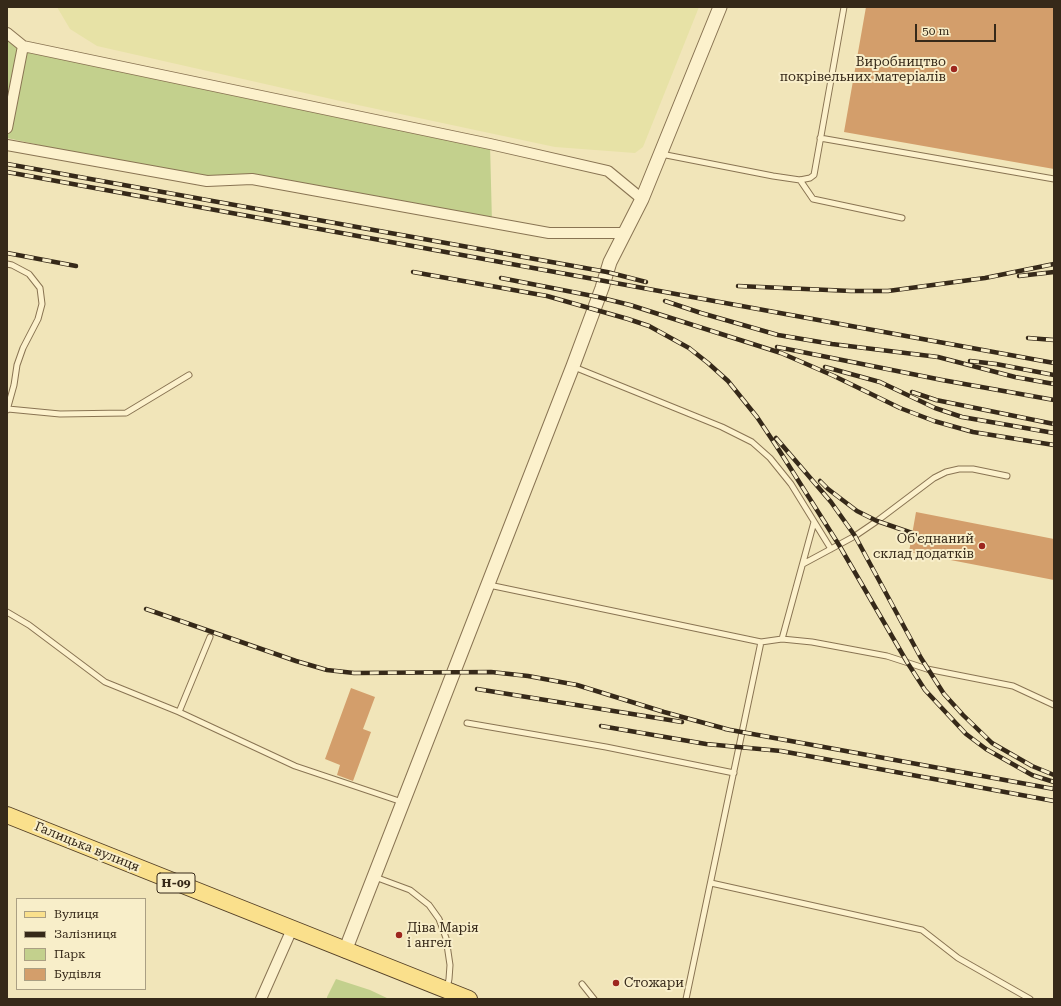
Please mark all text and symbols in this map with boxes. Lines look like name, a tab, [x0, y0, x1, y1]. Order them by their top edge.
scale bar	[917, 16, 998, 42]
text: 50 m	[922, 24, 949, 38]
place label: Виробництво покрівельних матеріалів	[780, 54, 946, 85]
marker: Виробництво покрівельних матеріалів	[949, 64, 959, 74]
place label: Об'єднаний склад додатків	[873, 531, 974, 562]
marker: Об'єднаний склад додатків	[977, 541, 987, 551]
street label: Галицька вулиця	[32, 819, 142, 875]
road number: Н-09	[157, 873, 195, 893]
legend	[16, 898, 146, 990]
text: Вулиця	[54, 907, 99, 921]
place label: Діва Марія і ангел	[407, 920, 479, 951]
text: Залізниця	[54, 927, 117, 941]
marker: Діва Марія і ангел	[394, 930, 404, 940]
text: Парк	[54, 947, 86, 961]
text: Будівля	[54, 967, 101, 981]
place label: Стожари	[624, 975, 684, 991]
marker: Стожари	[611, 978, 621, 988]

